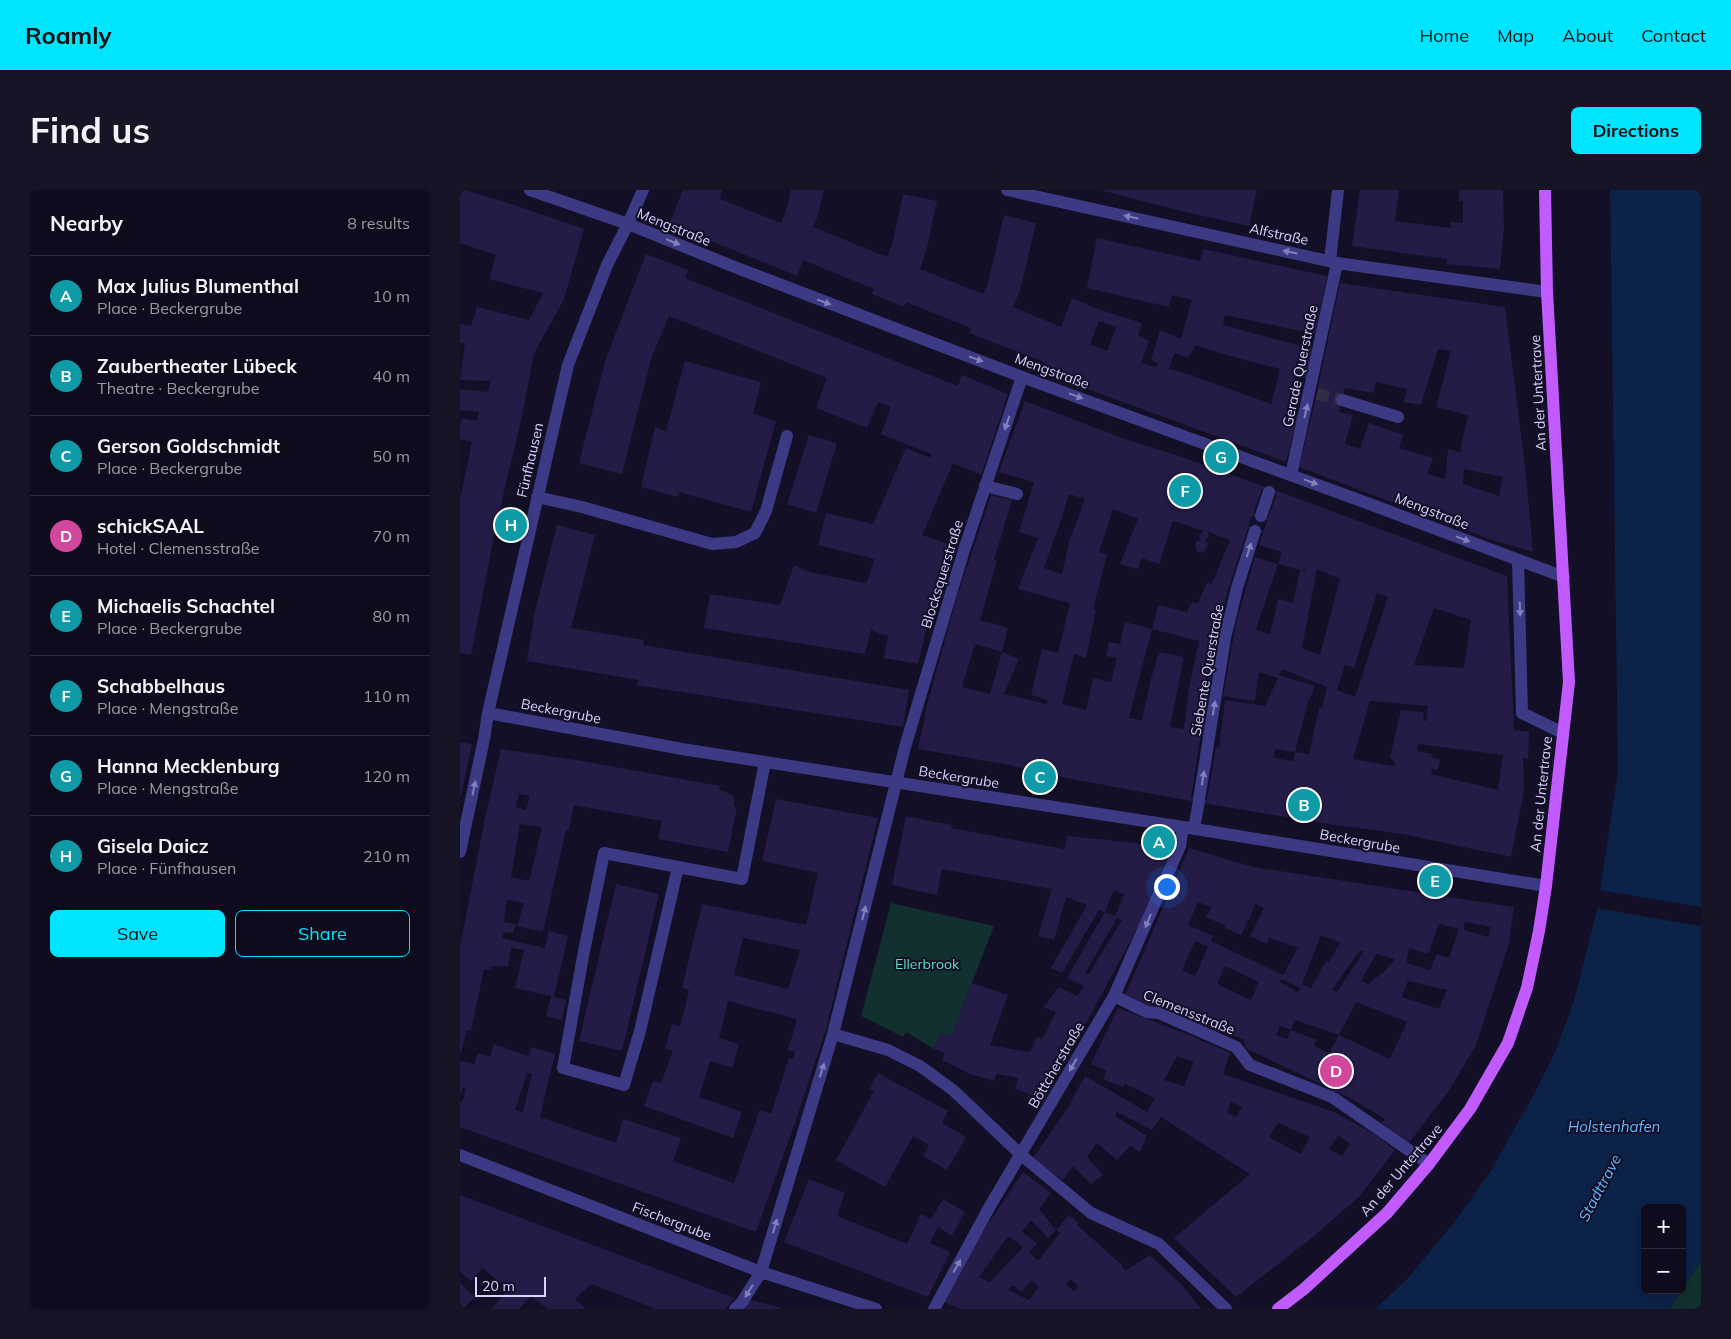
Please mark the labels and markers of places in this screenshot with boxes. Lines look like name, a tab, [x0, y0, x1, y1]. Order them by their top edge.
pin: G	[1205, 438, 1237, 476]
pin: F	[1169, 472, 1201, 510]
pin: H	[495, 506, 527, 544]
pin: C	[1024, 758, 1056, 796]
pin: B	[1288, 786, 1320, 824]
pin: A	[1143, 823, 1175, 861]
pin: E	[1419, 862, 1451, 900]
pin: D	[1320, 1052, 1352, 1090]

